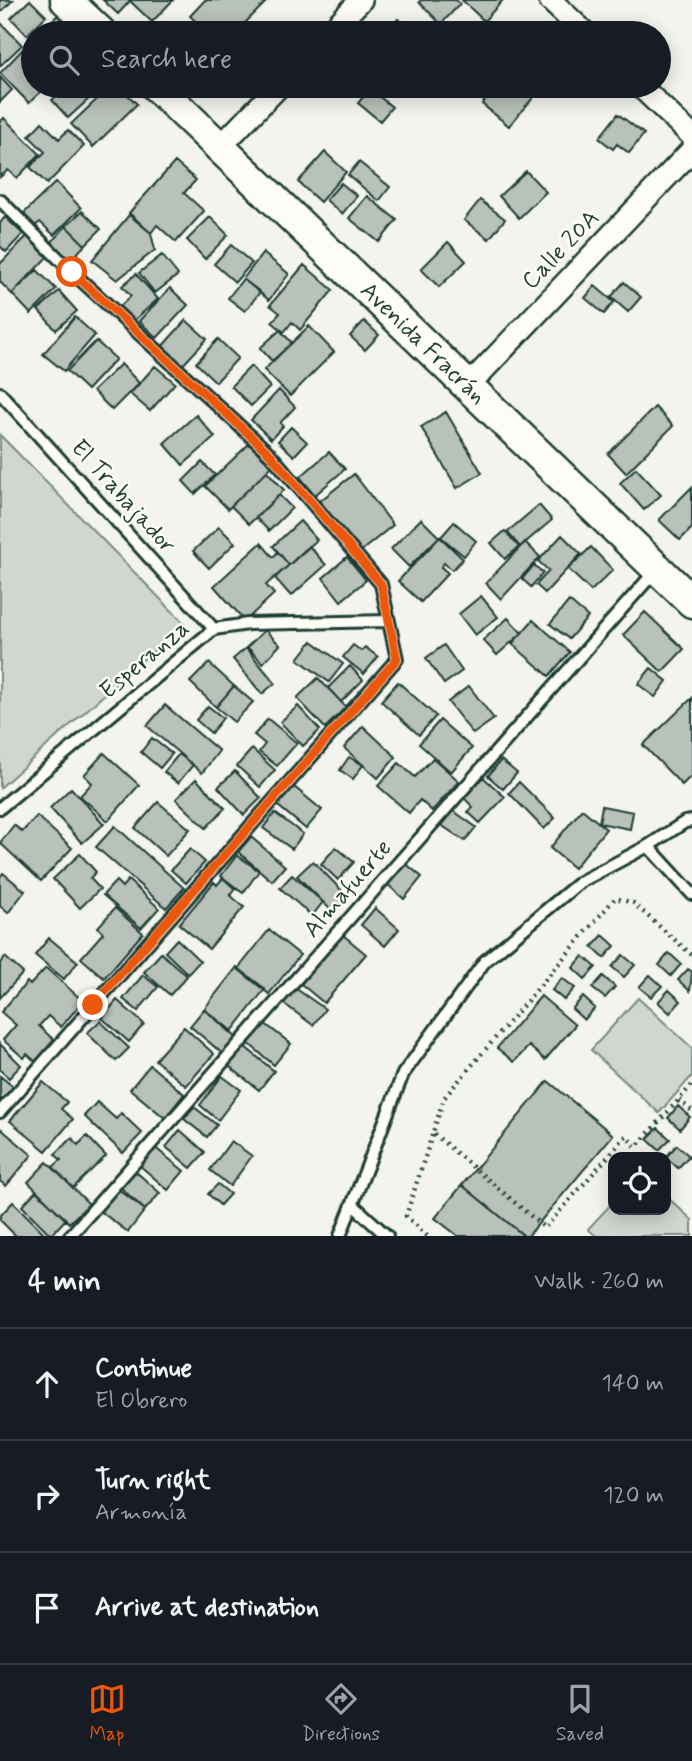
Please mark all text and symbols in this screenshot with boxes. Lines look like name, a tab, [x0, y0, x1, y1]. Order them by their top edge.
search box	[21, 21, 671, 98]
icon: search	[45, 41, 83, 79]
text: Search here	[101, 43, 232, 77]
street label: Calle 20A	[515, 204, 607, 296]
route start	[56, 256, 87, 287]
street label: Avenida Fracrán	[353, 275, 493, 411]
street label: El Trabajador	[64, 433, 182, 561]
street label: Esperanza	[94, 613, 196, 707]
street label: Almafuerte	[297, 833, 399, 945]
route end	[77, 989, 108, 1020]
map controls	[608, 1152, 671, 1215]
button: locate	[608, 1152, 671, 1215]
text: 4 min	[28, 1262, 101, 1301]
text: Walk · 260 m	[534, 1267, 664, 1297]
text: Continue	[95, 1352, 192, 1386]
icon: ahead	[28, 1365, 66, 1403]
text: 140 m	[601, 1369, 664, 1399]
text: El Obrero	[95, 1386, 187, 1416]
text: Turn right	[95, 1464, 211, 1498]
icon: right	[28, 1477, 66, 1515]
text: 120 m	[603, 1481, 664, 1511]
text: Armonía	[95, 1498, 187, 1528]
icon: arrive	[28, 1589, 66, 1627]
text: Arrive at destination	[95, 1591, 319, 1625]
tab: Map	[88, 1680, 126, 1747]
tab: Directions	[302, 1680, 380, 1747]
tab: Saved	[556, 1680, 604, 1747]

